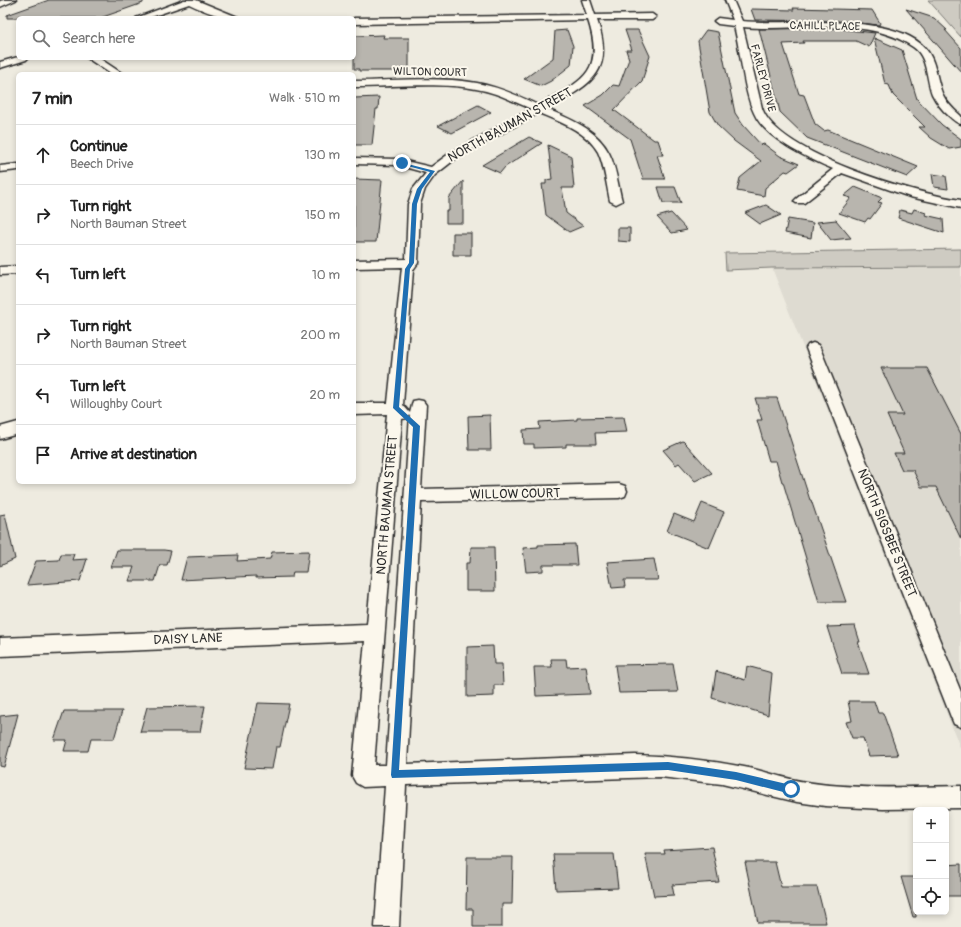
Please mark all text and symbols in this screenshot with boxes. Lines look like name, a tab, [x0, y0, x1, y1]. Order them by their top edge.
search box	[16, 16, 356, 60]
street label: CAHILL PLACE	[790, 19, 861, 33]
icon: search	[30, 27, 52, 49]
text: Search here	[62, 29, 135, 48]
street label: FARLEY DRIVE	[748, 43, 778, 114]
street label: WILTON COURT	[393, 65, 467, 79]
street label: NORTH BAUMAN STREET	[445, 84, 575, 166]
text: 7 min	[32, 88, 72, 109]
text: Walk · 510 m	[269, 90, 340, 106]
text: Continue	[70, 137, 128, 156]
icon: ahead	[32, 144, 54, 166]
text: 130 m	[304, 147, 340, 163]
route end	[393, 154, 411, 172]
text: Beech Drive	[70, 156, 133, 172]
text: Turn right	[70, 197, 131, 216]
icon: right	[32, 204, 54, 226]
text: 150 m	[305, 207, 340, 223]
text: North Bauman Street	[70, 216, 187, 232]
icon: left	[32, 264, 54, 286]
text: Turn left	[70, 265, 126, 284]
text: 10 m	[312, 267, 340, 283]
text: Turn right	[70, 317, 131, 336]
icon: right	[32, 324, 54, 346]
text: 200 m	[301, 327, 340, 343]
text: North Bauman Street	[70, 336, 187, 352]
text: Turn left	[70, 377, 126, 396]
icon: left	[32, 384, 54, 406]
text: 20 m	[309, 387, 340, 403]
text: Willoughby Court	[70, 396, 162, 412]
street label: NORTH BAUMAN STREET	[373, 435, 401, 575]
icon: arrive	[32, 444, 54, 466]
text: Arrive at destination	[70, 445, 197, 464]
street label: NORTH SIGSBEE STREET	[854, 466, 920, 600]
street label: WILLOW COURT	[470, 485, 560, 503]
street label: DAISY LANE	[153, 630, 223, 648]
route start	[782, 780, 800, 798]
map controls	[913, 807, 949, 915]
button: +	[913, 807, 949, 843]
button: −	[913, 843, 949, 879]
button: locate	[913, 879, 949, 915]

